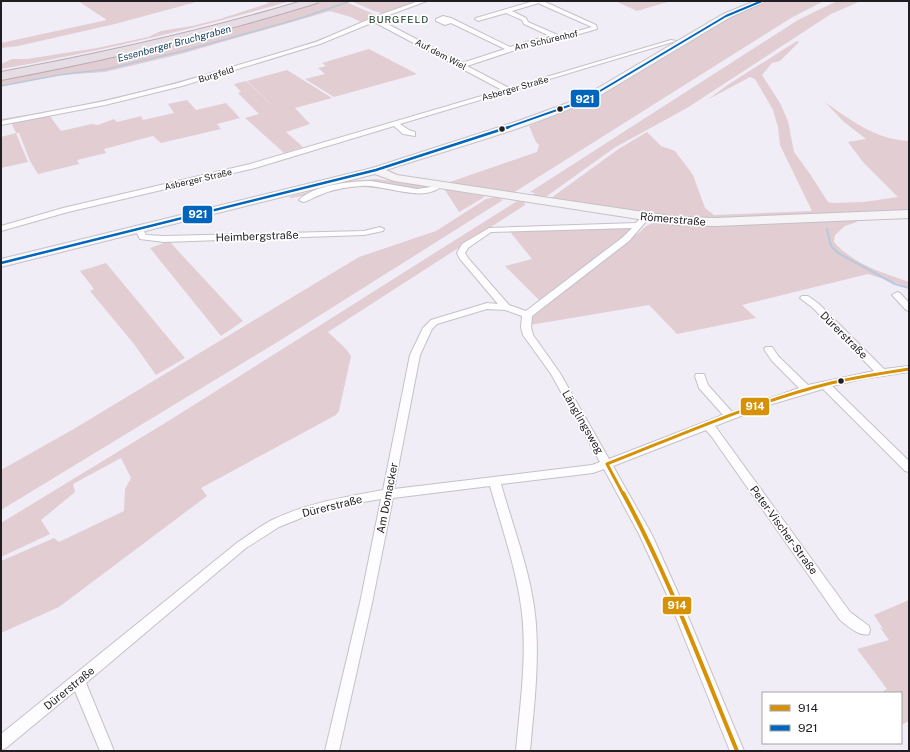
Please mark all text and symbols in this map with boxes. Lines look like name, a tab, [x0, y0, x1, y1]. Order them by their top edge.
district label: BURGFELD	[369, 13, 429, 25]
water label: Essenberger Bruchgraben	[116, 22, 233, 64]
street label: Am Schürenhof	[513, 27, 579, 53]
street label: Auf dem Wiel	[414, 36, 469, 72]
street label: Burgfeld	[197, 63, 235, 85]
street label: Asberger Straße	[480, 73, 550, 103]
line badge: 921	[570, 89, 600, 108]
text: 921	[576, 93, 594, 105]
unlabelled marker	[555, 104, 565, 114]
unlabelled marker	[497, 124, 507, 134]
street label: Asberger Straße	[163, 166, 233, 192]
line badge: 921	[182, 205, 213, 224]
text: 921	[189, 208, 207, 220]
street label: Römerstraße	[640, 210, 706, 228]
street label: Heimbergstraße	[215, 229, 299, 243]
street label: Dürerstraße	[818, 309, 870, 361]
unlabelled marker	[836, 376, 846, 386]
street label: Länglingsweg	[560, 388, 606, 456]
line badge: 914	[740, 397, 770, 416]
text: 914	[745, 400, 765, 412]
street label: Am Domacker	[374, 462, 400, 534]
street label: Peter-Vischer-Straße	[748, 483, 820, 577]
street label: Dürerstraße	[301, 493, 363, 519]
line badge: 914	[662, 596, 692, 615]
text: 914	[667, 599, 687, 611]
street label: Dürerstraße	[41, 664, 97, 712]
legend	[762, 692, 902, 744]
text: 914	[798, 701, 818, 715]
text: 921	[798, 721, 818, 735]

